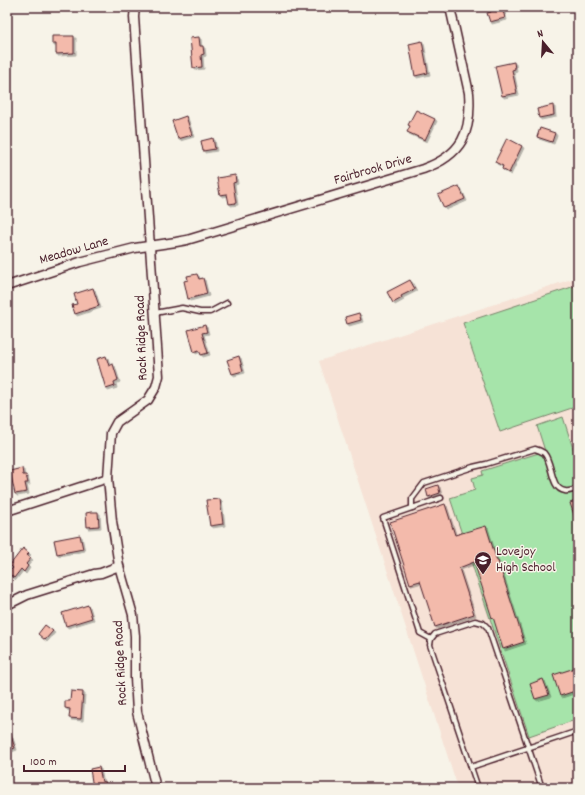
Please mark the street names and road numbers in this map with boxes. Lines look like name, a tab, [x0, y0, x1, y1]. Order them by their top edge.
street label: Fairbrook Drive	[332, 149, 414, 191]
street label: Meadow Lane	[37, 232, 111, 270]
street label: Rock Ridge Road	[131, 295, 153, 381]
street label: Rock Ridge Road	[109, 620, 133, 706]

